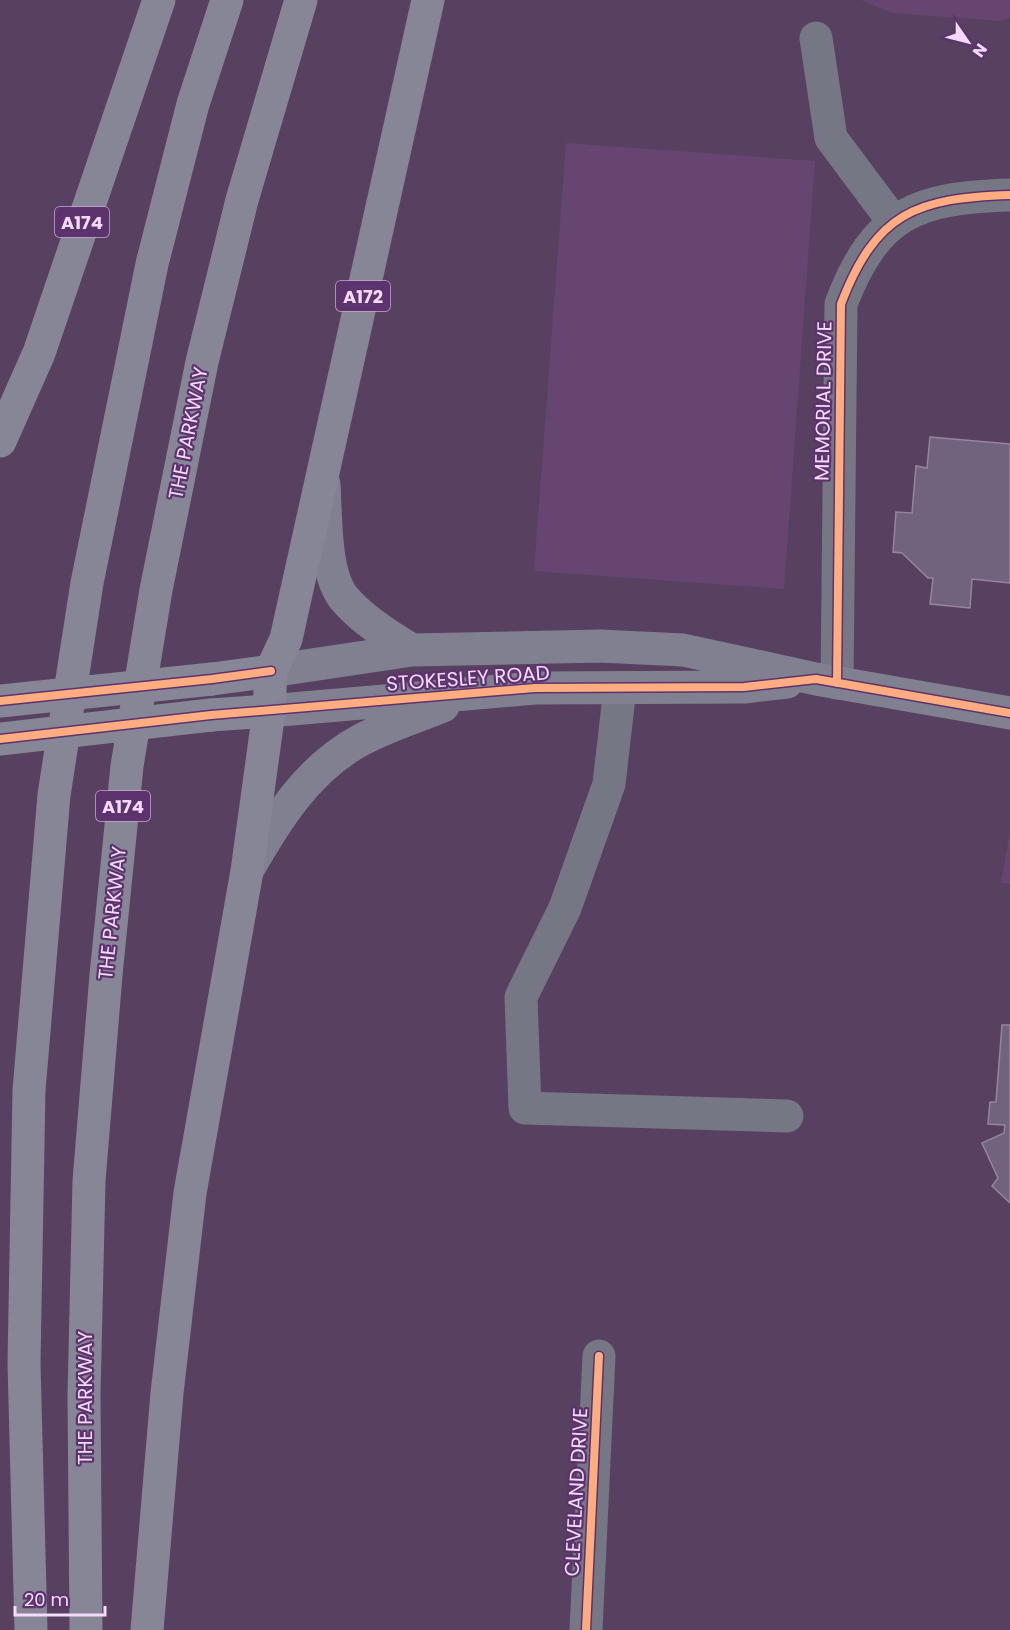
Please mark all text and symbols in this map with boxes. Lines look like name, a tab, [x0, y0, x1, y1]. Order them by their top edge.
north arrow	[938, 12, 998, 72]
text: N	[967, 39, 993, 62]
road number: A174	[55, 207, 109, 237]
road number: A172	[336, 281, 390, 311]
street label: MEMORIAL DRIVE	[808, 321, 838, 481]
street label: THE PARKWAY	[161, 364, 215, 502]
street label: STOKESLEY ROAD	[385, 658, 551, 698]
road number: A174	[96, 791, 150, 821]
street label: THE PARKWAY	[91, 845, 133, 981]
street label: THE PARKWAY	[71, 1331, 99, 1465]
street label: CLEVELAND DRIVE	[558, 1407, 594, 1577]
scale bar	[15, 1579, 105, 1617]
text: 20 m	[24, 1587, 69, 1612]

